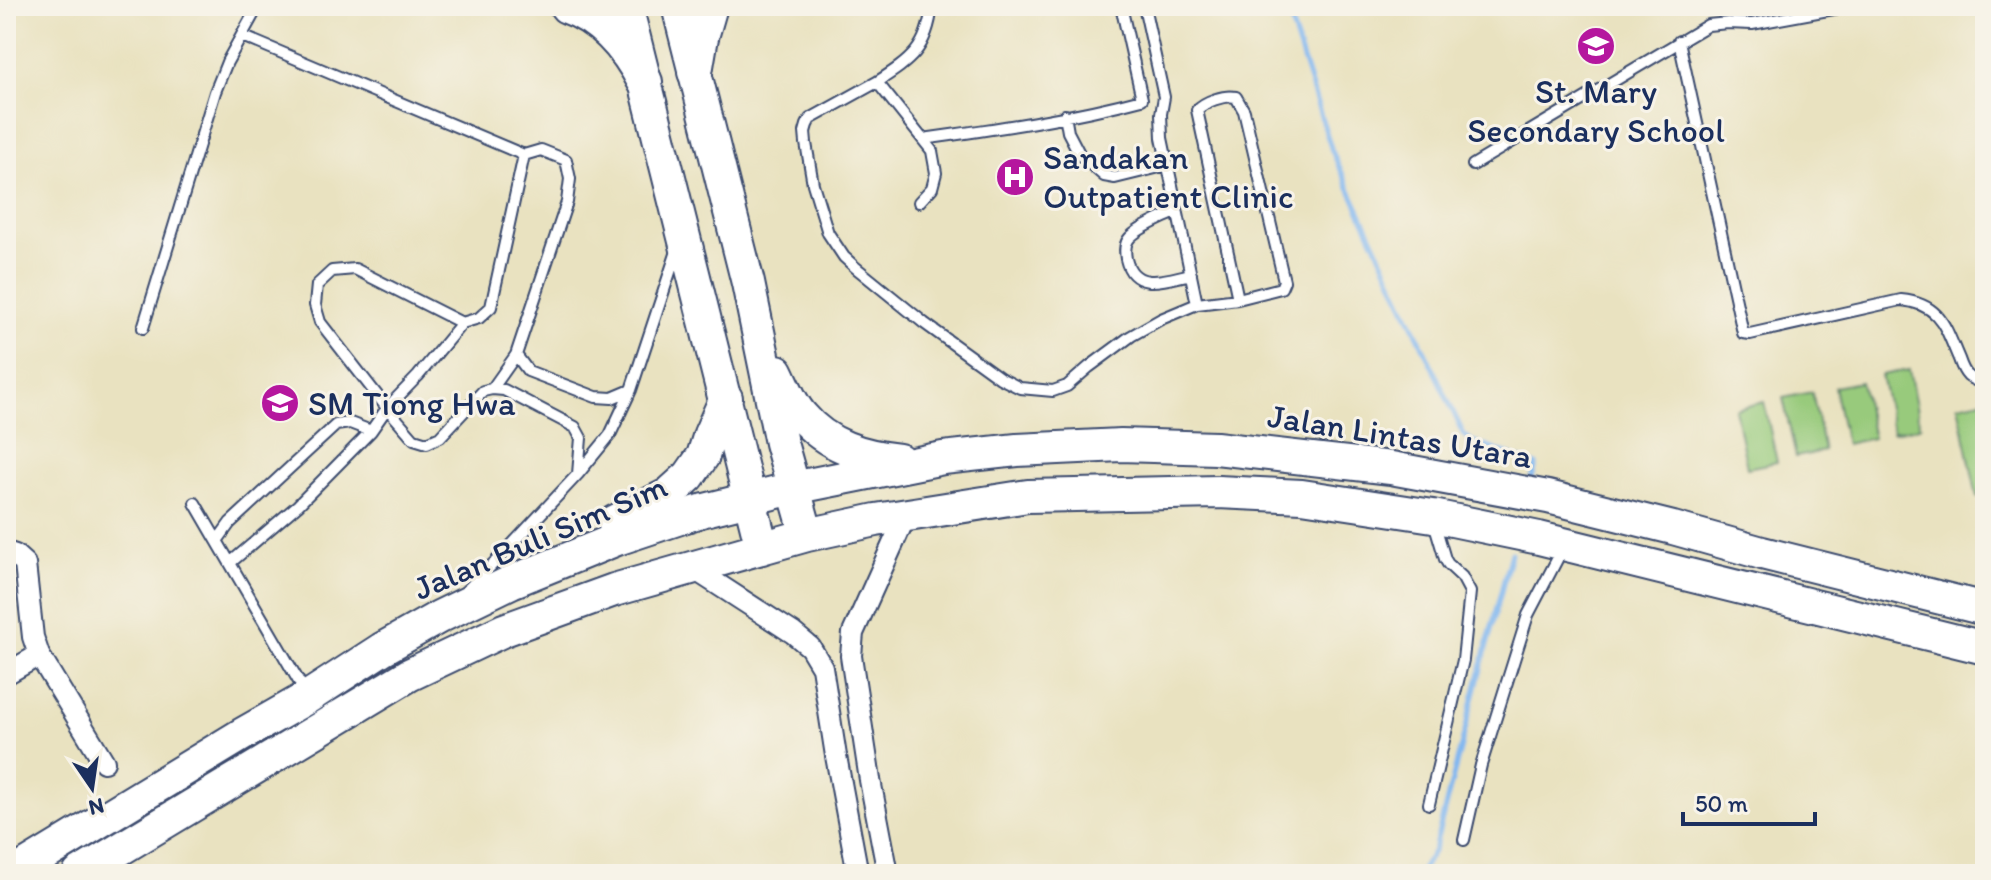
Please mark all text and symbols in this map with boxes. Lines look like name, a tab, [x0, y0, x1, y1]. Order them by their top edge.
school or university icon: St. Mary Secondary School	[1575, 25, 1617, 67]
place label: St. Mary Secondary School	[1467, 71, 1725, 151]
place label: Sandakan Outpatient Clinic	[1043, 137, 1293, 217]
hospital icon: Sandakan Outpatient Clinic	[994, 156, 1036, 198]
school or university icon: SM Tiong Hwa	[259, 382, 301, 424]
place label: SM Tiong Hwa	[308, 383, 516, 424]
street label: Jalan Lintas Utara	[1265, 395, 1536, 477]
street label: Jalan Buli Sim Sim	[407, 465, 673, 609]
north arrow	[52, 748, 132, 828]
scale bar	[1683, 776, 1815, 826]
text: 50 m	[1695, 789, 1748, 818]
text: N	[86, 792, 107, 822]

